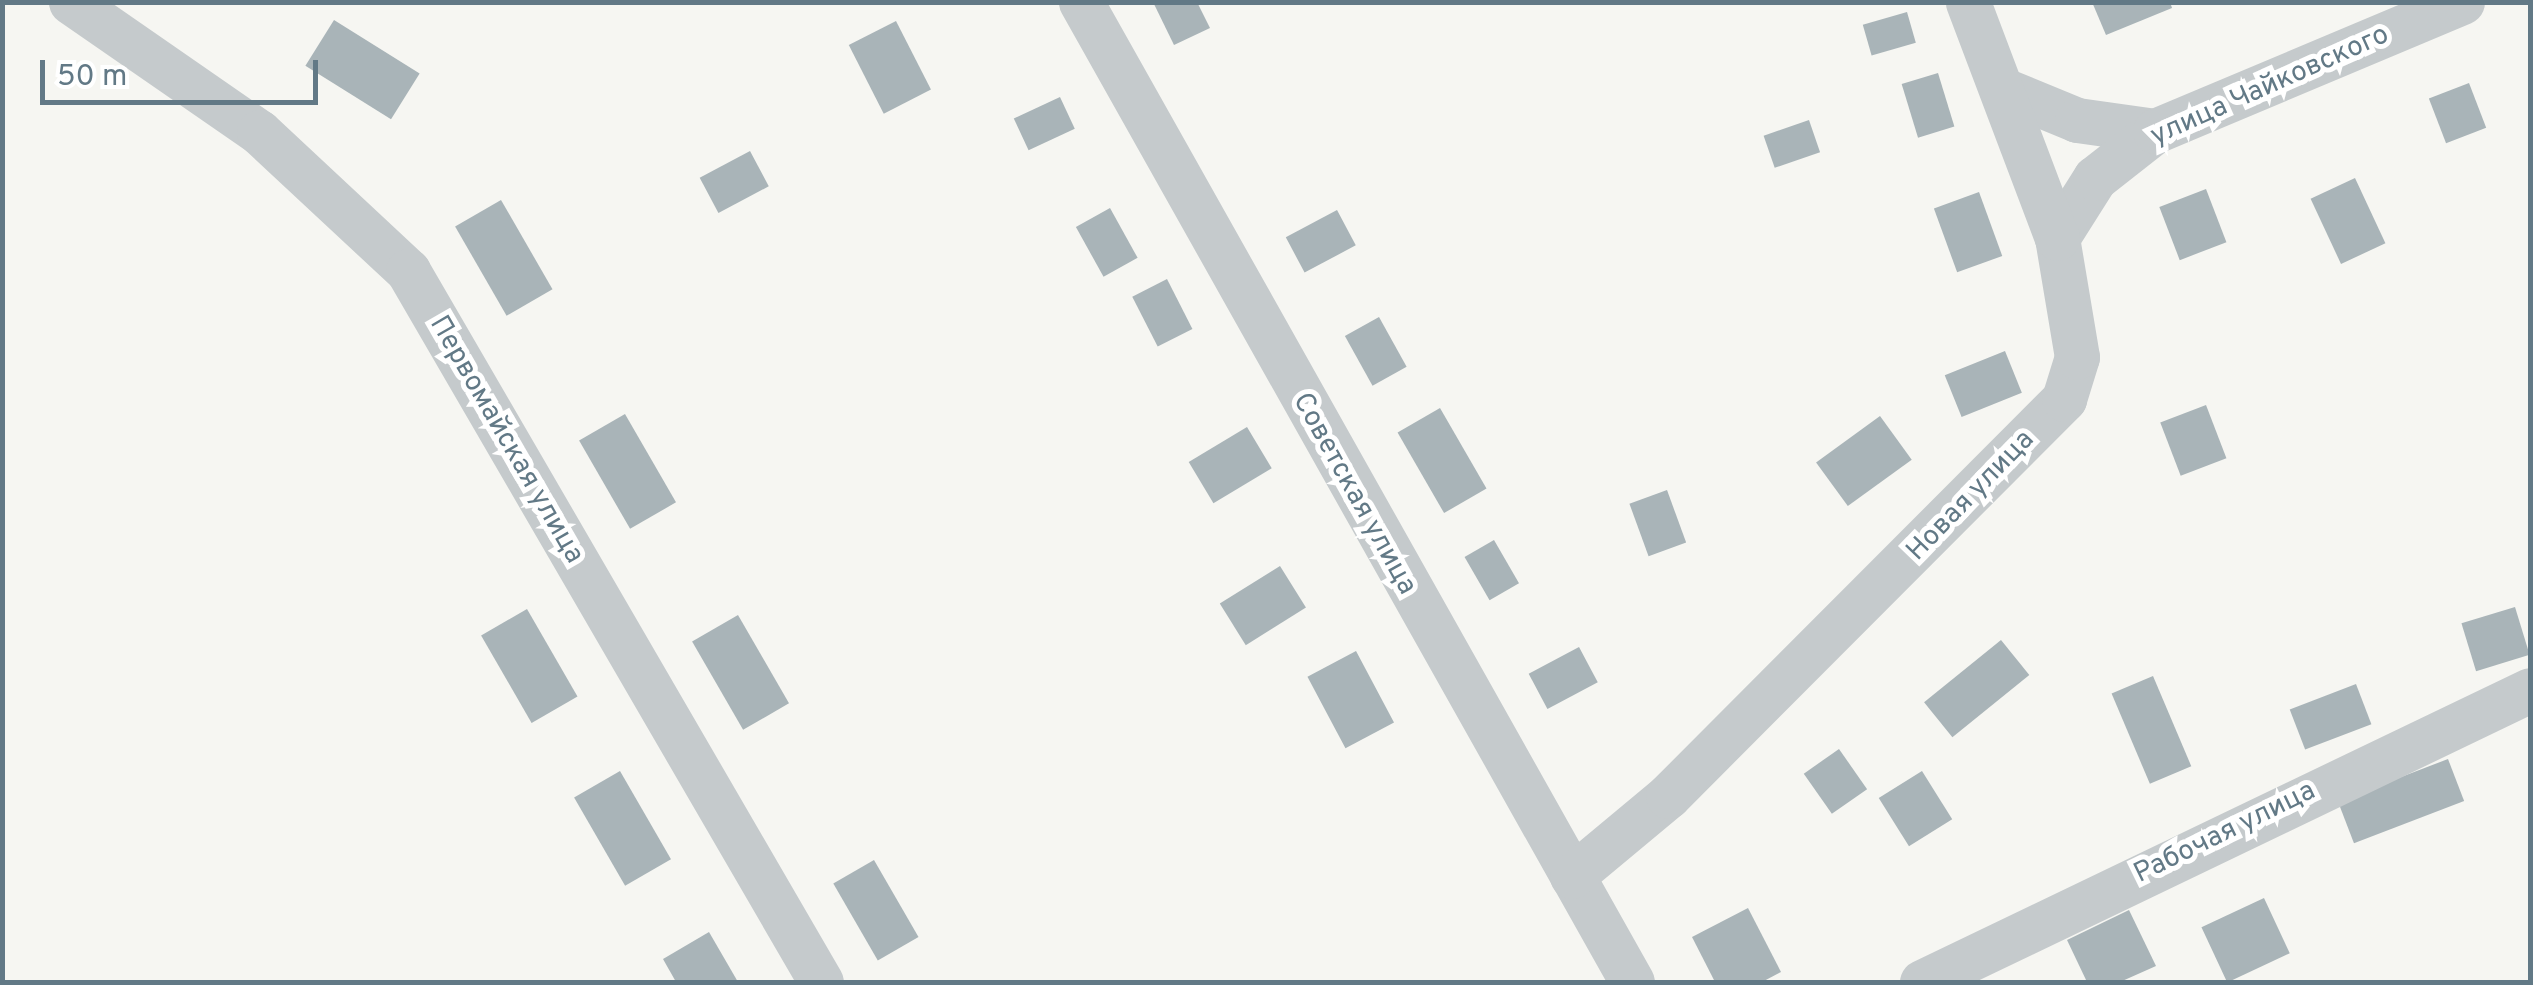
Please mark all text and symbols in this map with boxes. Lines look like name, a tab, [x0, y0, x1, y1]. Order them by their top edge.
street label: улица Чайковского	[2146, 18, 2394, 154]
scale bar	[45, 40, 322, 102]
text: 50 m	[57, 59, 127, 96]
street label: Первомайская улица	[421, 310, 591, 570]
street label: Советская улица	[1285, 387, 1423, 601]
street label: Новая улица	[1900, 424, 2042, 568]
street label: Рабочая улица	[2129, 775, 2321, 891]

